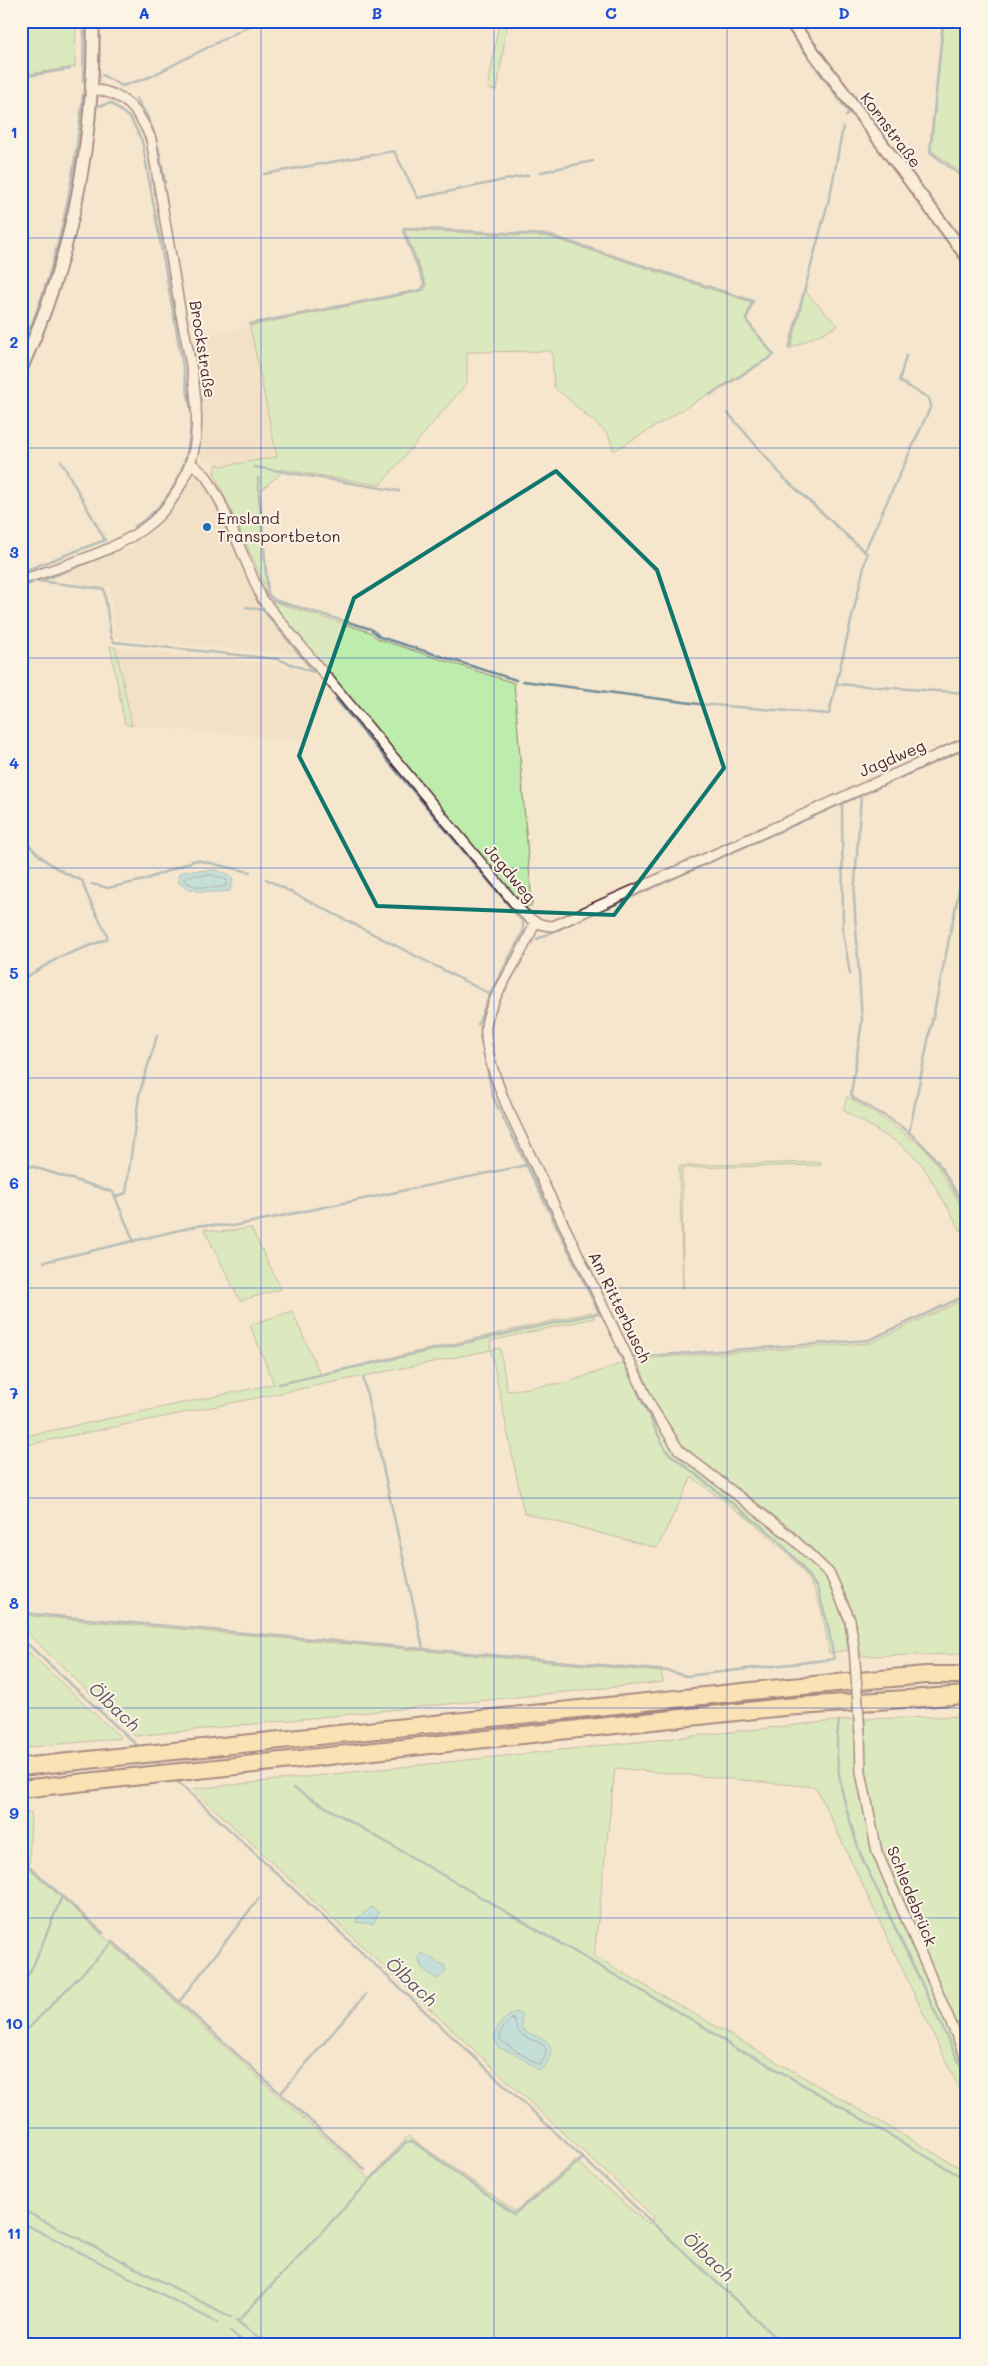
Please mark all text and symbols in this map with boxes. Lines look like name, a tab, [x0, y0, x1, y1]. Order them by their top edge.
text: A	[138, 2, 150, 23]
text: B	[372, 2, 382, 23]
text: C	[605, 2, 617, 23]
text: D	[838, 2, 850, 23]
street label: Kornstraße	[856, 88, 927, 172]
text: 1	[10, 121, 18, 142]
street label: Brockstraße	[185, 299, 222, 399]
text: 2	[10, 331, 19, 352]
place label: Emsland Transportbeton	[217, 507, 340, 546]
marker: Emsland Transportbeton	[201, 521, 213, 533]
text: 3	[9, 541, 19, 562]
street label: Jagdweg	[856, 734, 928, 781]
text: 4	[9, 752, 19, 773]
street label: Jagdweg	[480, 839, 541, 906]
text: 5	[9, 962, 19, 983]
text: 6	[9, 1172, 19, 1193]
street label: Am Ritterbusch	[584, 1248, 656, 1366]
text: 7	[10, 1382, 19, 1403]
text: 8	[9, 1592, 19, 1613]
water label: Ölbach	[84, 1676, 146, 1736]
text: 9	[9, 1802, 19, 1823]
street label: Schledebrück	[883, 1843, 942, 1949]
water label: Ölbach	[381, 1951, 443, 2011]
text: 10	[5, 2012, 23, 2033]
text: 11	[7, 2222, 21, 2243]
water label: Ölbach	[678, 2226, 740, 2286]

